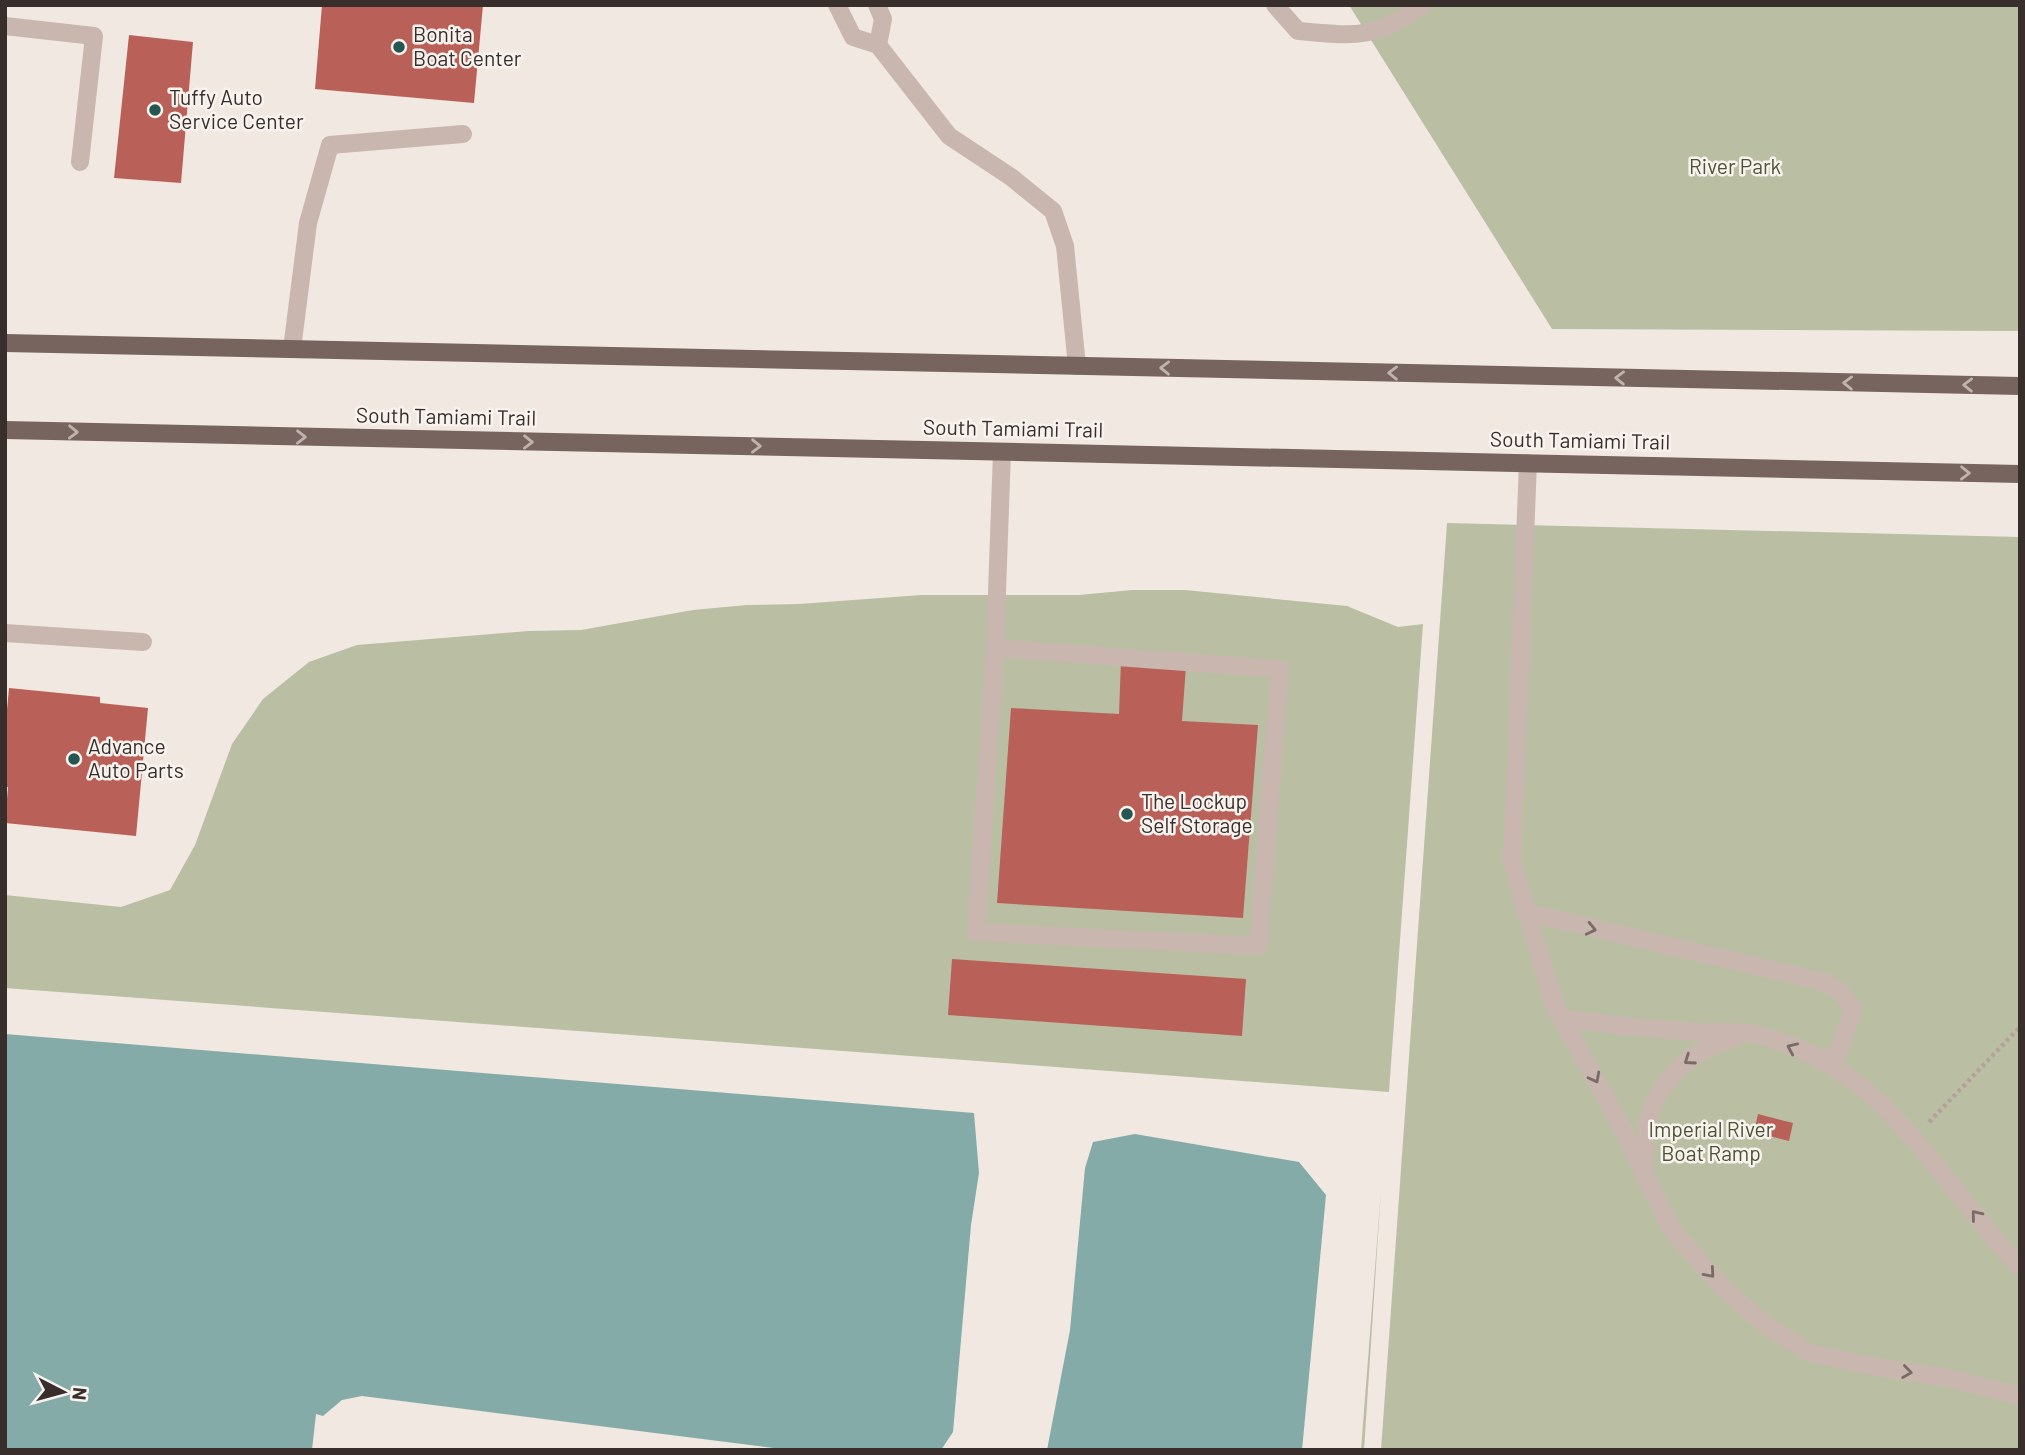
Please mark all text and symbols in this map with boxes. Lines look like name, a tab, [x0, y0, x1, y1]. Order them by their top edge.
place label: Bonita Boat Center	[413, 21, 522, 70]
marker: Bonita Boat Center	[391, 39, 407, 55]
place label: Tuffy Auto Service Center	[169, 84, 304, 133]
marker: Tuffy Auto Service Center	[147, 102, 163, 118]
park label: River Park	[1689, 153, 1781, 178]
one-way arrow	[1160, 360, 1170, 376]
one-way arrow	[1387, 365, 1398, 381]
one-way arrow	[1615, 370, 1626, 385]
one-way arrow	[1842, 375, 1853, 390]
one-way arrow	[1962, 378, 1973, 393]
street label: South Tamiami Trail	[356, 401, 536, 430]
street label: South Tamiami Trail	[923, 413, 1103, 442]
one-way arrow	[69, 424, 79, 440]
street label: South Tamiami Trail	[1490, 425, 1670, 454]
one-way arrow	[296, 429, 307, 444]
one-way arrow	[523, 434, 534, 449]
one-way arrow	[751, 439, 762, 454]
one-way arrow	[1960, 465, 1971, 481]
place label: Advance Auto Parts	[88, 733, 184, 782]
marker: Advance Auto Parts	[66, 751, 82, 767]
place label: The Lockup Self Storage	[1141, 788, 1253, 837]
marker: The Lockup Self Storage	[1119, 806, 1135, 822]
one-way arrow	[1585, 921, 1597, 936]
one-way arrow	[1787, 1042, 1800, 1056]
one-way arrow	[1684, 1052, 1697, 1064]
one-way arrow	[1587, 1071, 1600, 1083]
park label: Imperial River Boat Ramp	[1649, 1116, 1774, 1165]
one-way arrow	[1972, 1210, 1985, 1222]
one-way arrow	[1702, 1265, 1714, 1278]
north arrow	[28, 1357, 98, 1427]
one-way arrow	[1901, 1364, 1913, 1379]
text: N	[68, 1386, 93, 1401]

